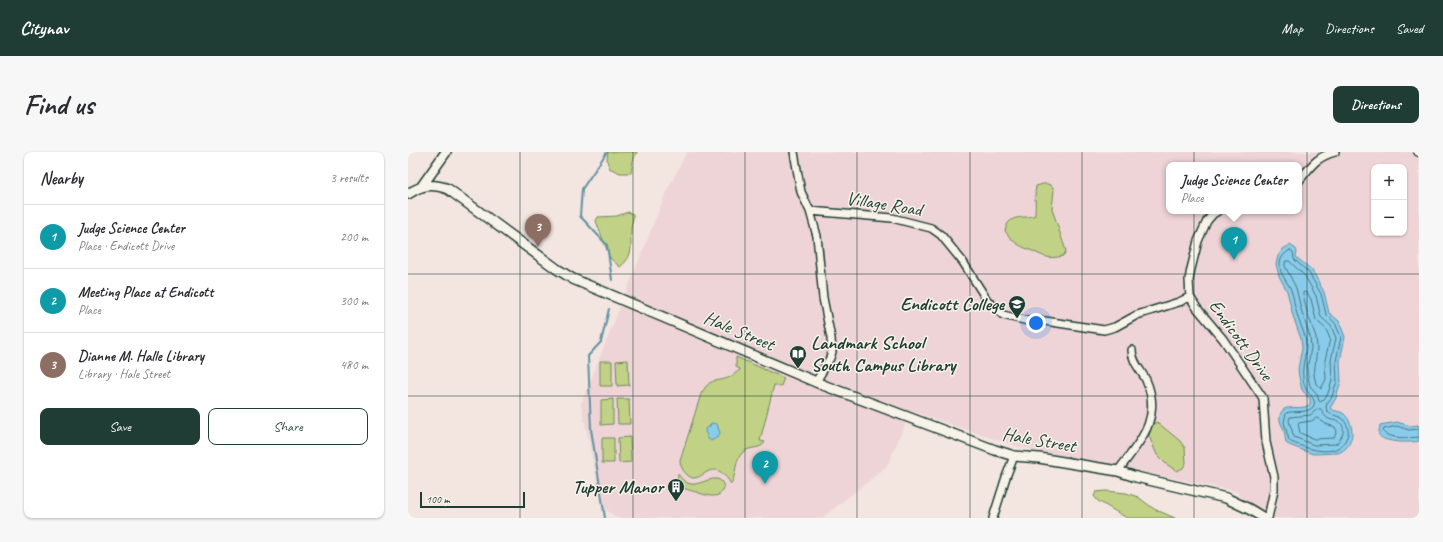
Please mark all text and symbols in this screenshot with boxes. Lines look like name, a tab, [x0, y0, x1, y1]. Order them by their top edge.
text: Citynav	[20, 16, 68, 40]
text: Map	[1282, 20, 1303, 37]
text: Directions	[1325, 20, 1374, 37]
text: Saved	[1396, 20, 1423, 37]
button: Directions	[1333, 86, 1419, 123]
text: Find us	[24, 87, 94, 122]
popup	[1166, 162, 1302, 214]
map controls	[1371, 164, 1407, 236]
button: +	[1371, 164, 1407, 200]
text: Nearby	[40, 168, 83, 189]
text: 3 results	[330, 170, 368, 186]
text: Judge Science Center	[1181, 171, 1287, 190]
street label: Village Road	[844, 186, 927, 222]
text: Place	[1181, 190, 1204, 206]
button: −	[1371, 200, 1407, 236]
pin: 3	[525, 214, 551, 247]
text: Judge Science Center	[78, 219, 185, 238]
pin: 1	[1221, 227, 1247, 260]
text: 1	[50, 229, 56, 245]
text: 200 m	[340, 229, 368, 245]
text: Place · Endicott Drive	[78, 238, 174, 254]
text: Meeting Place at Endicott	[78, 283, 213, 302]
place label: Endicott College	[900, 292, 1006, 316]
text: 2	[50, 293, 56, 309]
text: 300 m	[340, 293, 368, 309]
school or university icon: Endicott College	[1007, 294, 1027, 319]
street label: Endicott Drive	[1204, 295, 1280, 387]
text: Place	[78, 302, 101, 318]
street label: Hale Street	[700, 305, 779, 357]
your location	[1026, 313, 1046, 333]
place label: Landmark School South Campus Library	[811, 331, 958, 377]
library icon: Landmark School South Campus Library	[788, 344, 808, 369]
text: Dianne M. Halle Library	[78, 347, 204, 366]
text: 3	[50, 357, 56, 373]
text: 480 m	[340, 357, 368, 373]
text: Library · Hale Street	[78, 366, 170, 382]
button: Save	[40, 408, 200, 445]
button: Share	[208, 408, 368, 445]
street label: Hale Street	[1000, 422, 1079, 459]
pin: 2	[752, 451, 778, 484]
place label: Tupper Manor	[573, 475, 665, 499]
building icon: Tupper Manor	[666, 477, 686, 502]
scale bar	[420, 490, 525, 509]
text: 100 m	[426, 492, 450, 506]

